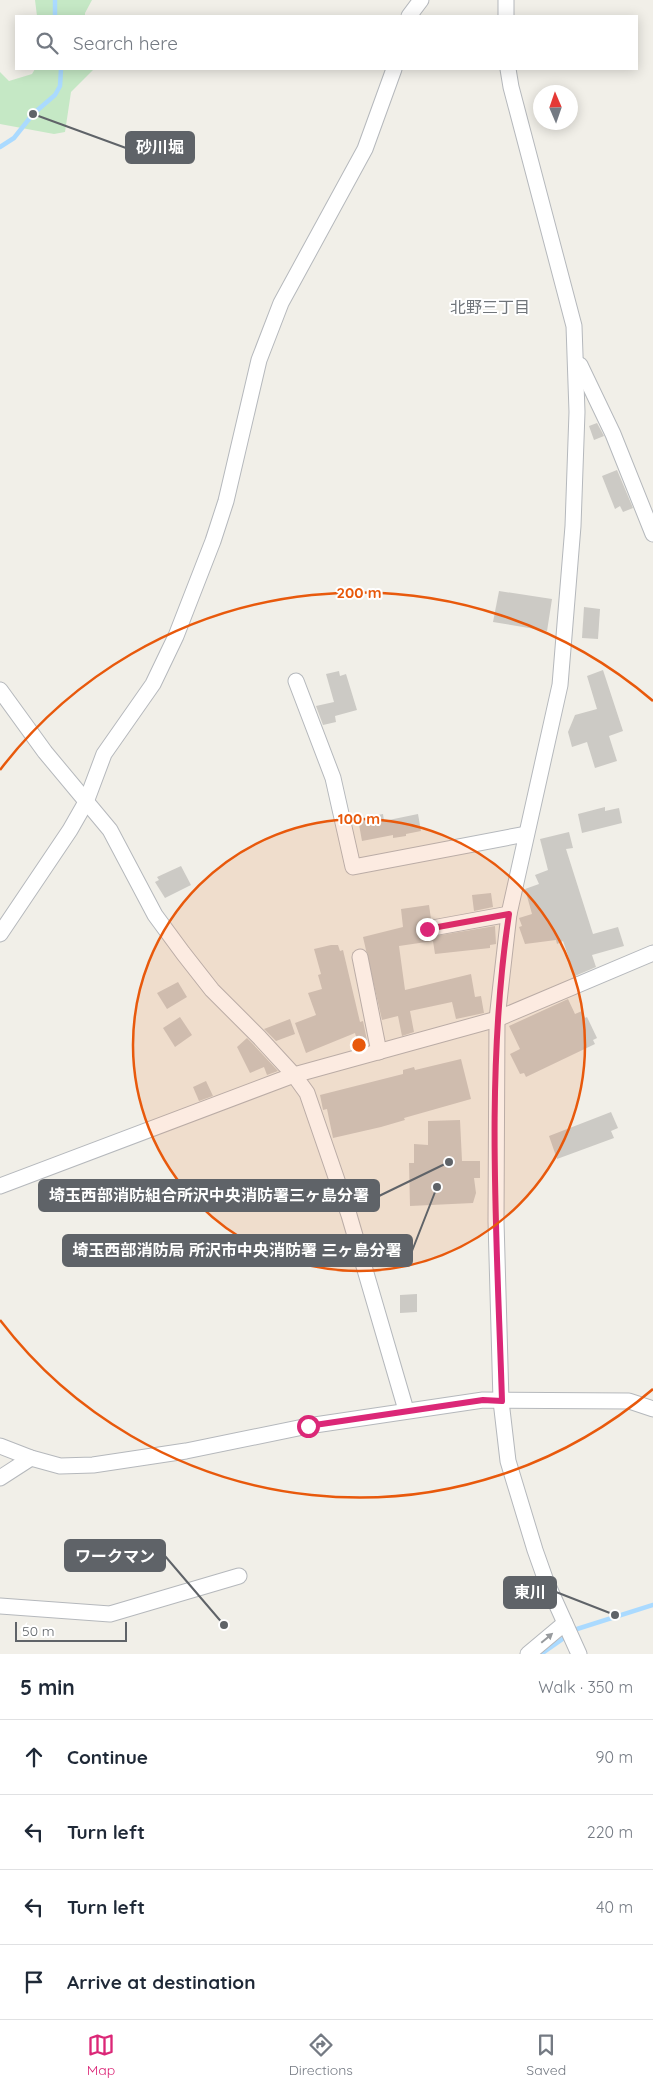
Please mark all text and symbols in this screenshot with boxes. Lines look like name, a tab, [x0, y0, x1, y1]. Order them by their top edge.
search box	[15, 15, 638, 70]
icon: search	[33, 29, 61, 57]
text: Search here	[73, 31, 178, 55]
north arrow	[533, 85, 578, 130]
callout: 砂川堀	[126, 132, 194, 163]
text: 砂川堀	[136, 137, 184, 157]
district label: 北野三丁目	[450, 297, 530, 317]
text: 200 m	[337, 583, 382, 602]
text: 100 m	[338, 809, 380, 828]
route end	[416, 918, 439, 941]
centre of rings	[350, 1036, 368, 1054]
callout: 埼玉西部消防組合所沢中央消防署三ヶ島分署	[39, 1180, 379, 1211]
text: 埼玉西部消防組合所沢中央消防署三ヶ島分署	[49, 1185, 369, 1205]
callout: 埼玉西部消防局 所沢市中央消防署 三ヶ島分署	[63, 1235, 412, 1266]
text: 埼玉西部消防局 所沢市中央消防署 三ヶ島分署	[73, 1240, 401, 1260]
route start	[297, 1415, 320, 1438]
callout: ワークマン	[65, 1540, 165, 1571]
text: ワークマン	[75, 1546, 155, 1566]
callout: 東川	[504, 1577, 556, 1608]
text: 東川	[514, 1582, 546, 1602]
scale bar	[15, 1619, 128, 1642]
text: 50 m	[22, 1622, 55, 1640]
one-way arrow	[540, 1633, 553, 1644]
text: 5 min	[20, 1674, 75, 1700]
text: Walk · 350 m	[538, 1677, 633, 1697]
icon: ahead	[20, 1743, 48, 1771]
text: Continue	[67, 1745, 148, 1769]
text: 90 m	[596, 1747, 633, 1767]
icon: left	[20, 1818, 48, 1846]
text: Turn left	[67, 1820, 145, 1844]
text: 220 m	[587, 1822, 633, 1842]
icon: left	[20, 1893, 48, 1921]
text: Turn left	[67, 1895, 145, 1919]
text: 40 m	[596, 1897, 633, 1917]
icon: arrive	[20, 1968, 48, 1996]
text: Arrive at destination	[67, 1970, 256, 1994]
tab: Map	[87, 2031, 115, 2079]
tab: Directions	[289, 2031, 353, 2079]
tab: Saved	[526, 2031, 566, 2079]

